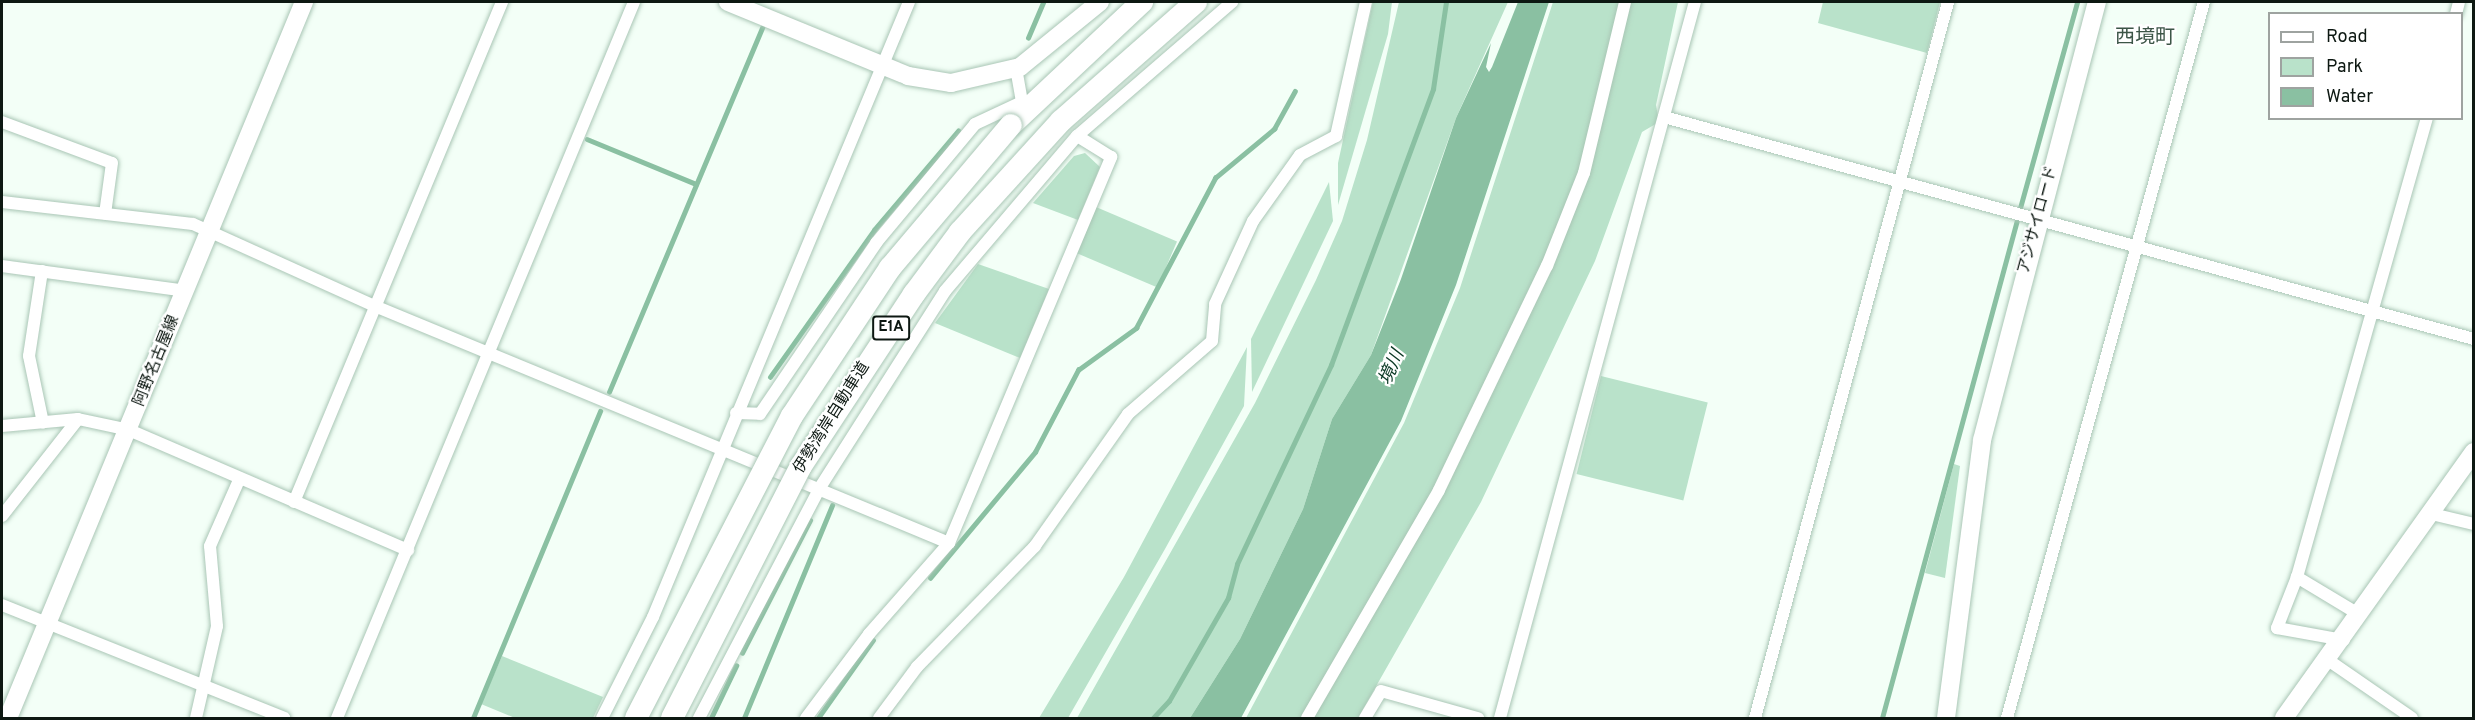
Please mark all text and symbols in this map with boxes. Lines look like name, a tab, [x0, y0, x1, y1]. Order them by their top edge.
legend	[2268, 12, 2463, 120]
district label: 西境町	[2115, 26, 2175, 50]
text: Road	[2326, 26, 2368, 49]
text: Park	[2326, 56, 2363, 79]
text: Water	[2326, 86, 2373, 109]
street label: アジサイロード	[2014, 163, 2062, 277]
street label: 阿野名古屋線	[130, 313, 184, 409]
road number: E1A	[872, 316, 910, 340]
water label: 境川	[1376, 347, 1410, 389]
street label: 伊勢湾岸自動車道	[790, 359, 874, 477]

